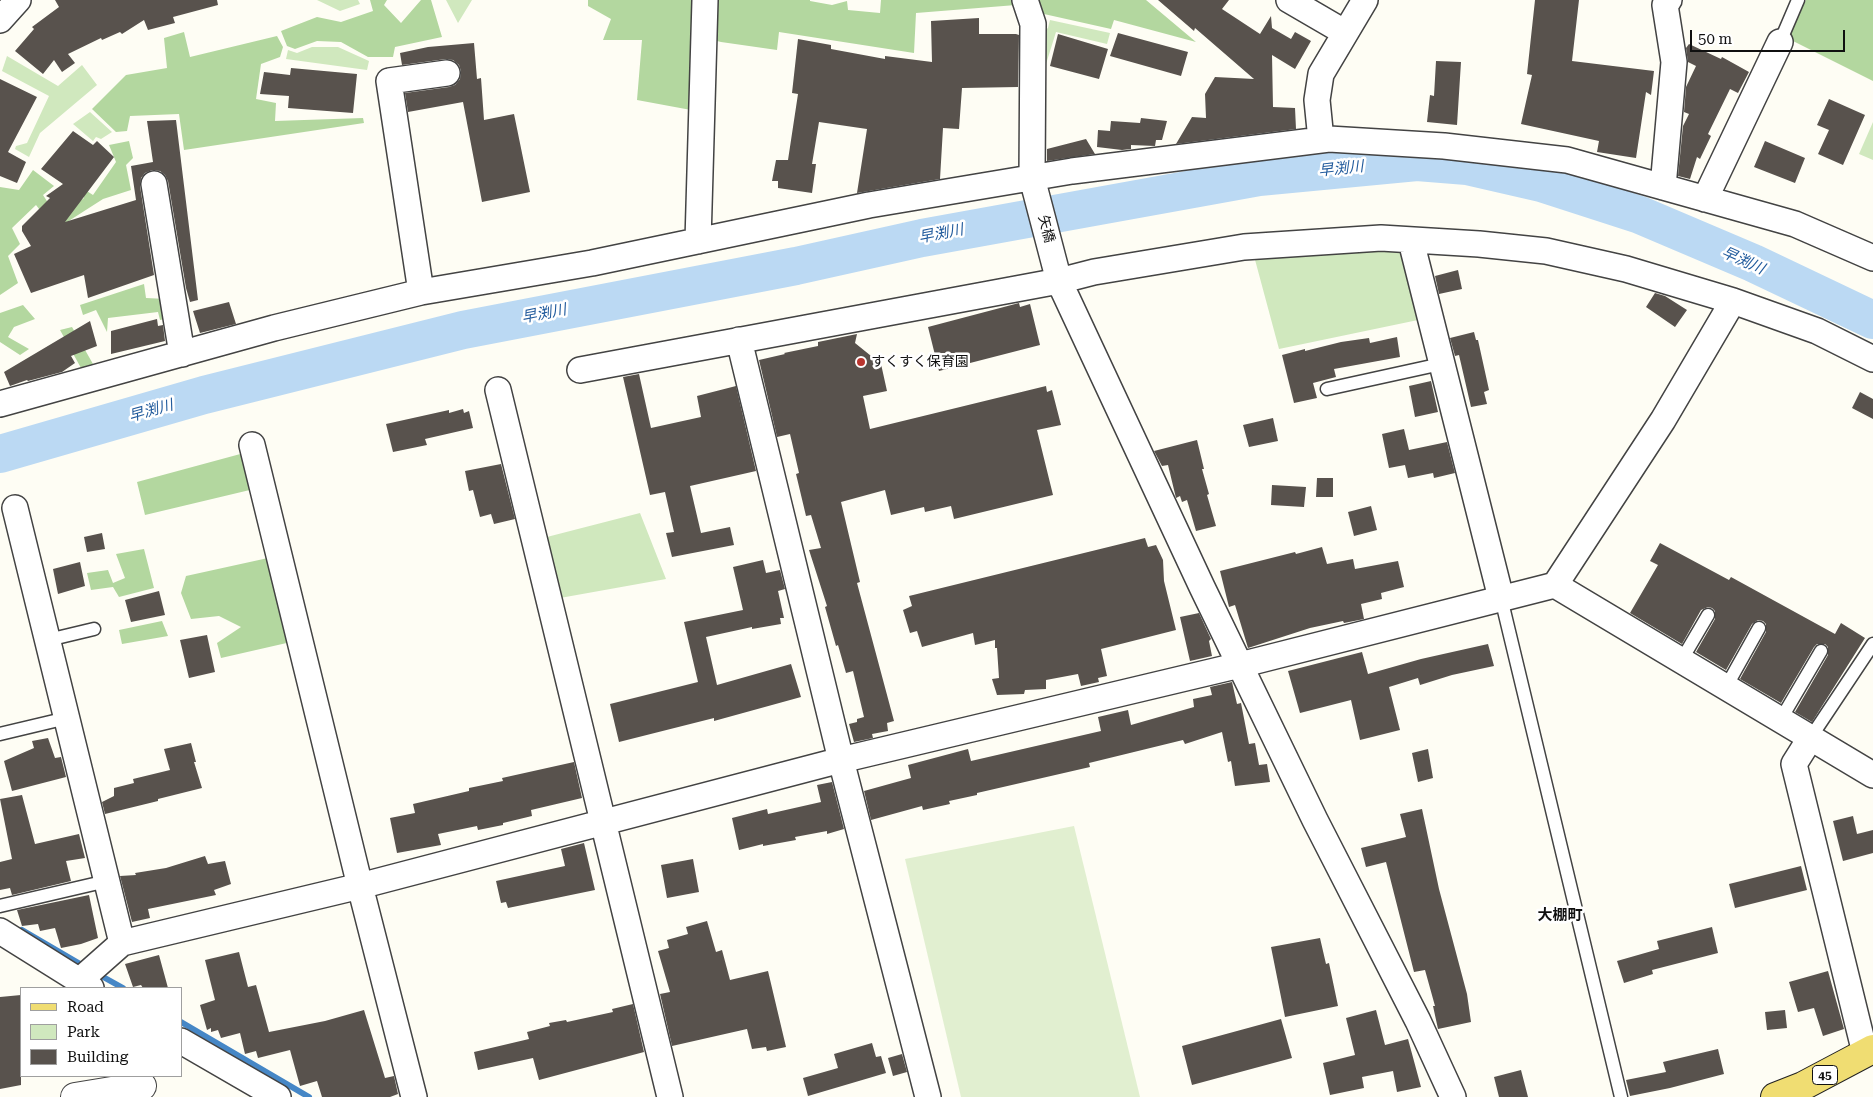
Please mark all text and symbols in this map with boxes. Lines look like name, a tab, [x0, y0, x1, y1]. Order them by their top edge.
scale bar	[1693, 20, 1848, 52]
text: 50 m	[1698, 30, 1732, 48]
water label: 早渕川	[1318, 158, 1364, 180]
street label: 矢橋	[1034, 213, 1058, 245]
water label: 早渕川	[917, 221, 965, 247]
water label: 早渕川	[1719, 244, 1767, 278]
water label: 早渕川	[520, 301, 568, 327]
place label: すくすく保育園	[871, 354, 969, 370]
marker: すくすく保育園	[855, 356, 867, 368]
water label: 早渕川	[127, 396, 175, 426]
district label: 大棚町	[1538, 907, 1582, 925]
legend	[20, 987, 182, 1077]
text: Road	[67, 998, 104, 1016]
text: Park	[67, 1023, 100, 1041]
text: Building	[67, 1048, 128, 1066]
road number: 45	[1812, 1066, 1838, 1084]

